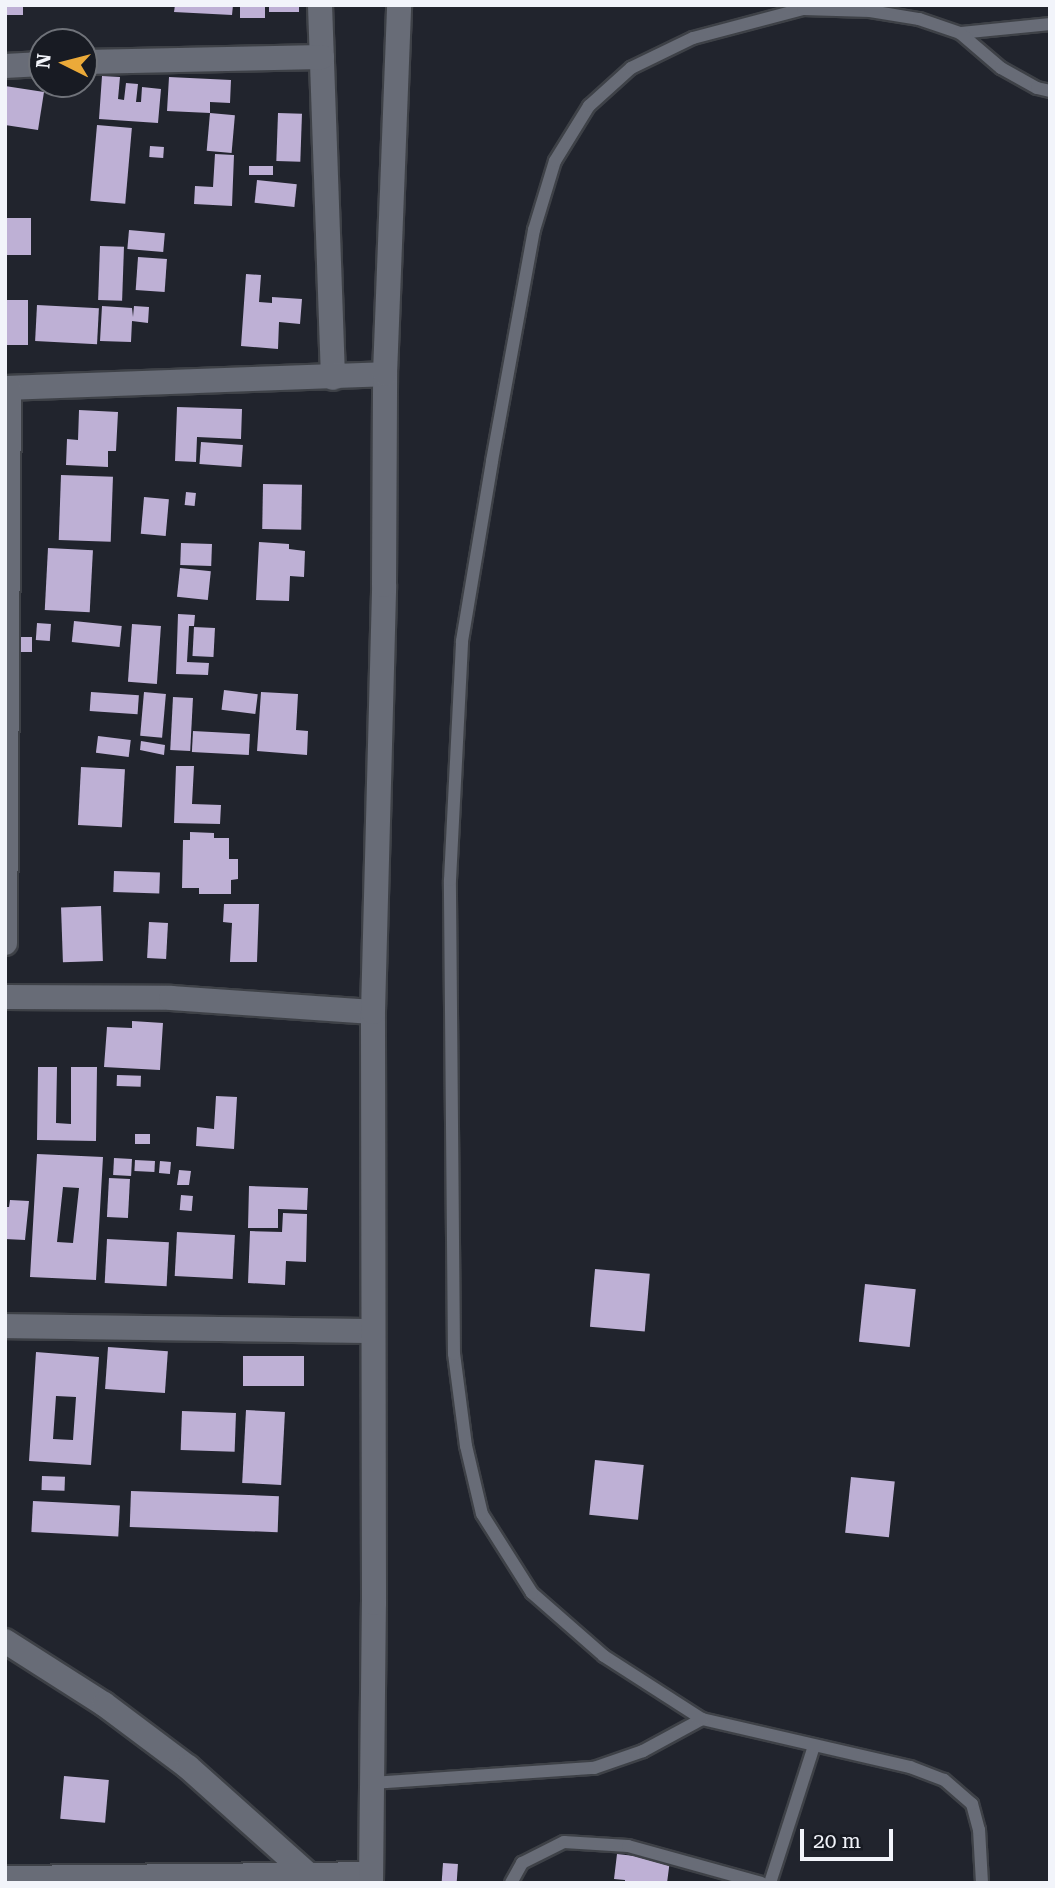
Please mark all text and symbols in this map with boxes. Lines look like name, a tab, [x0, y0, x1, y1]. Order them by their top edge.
north arrow	[28, 28, 98, 98]
text: N	[31, 52, 56, 69]
scale bar	[803, 1814, 896, 1858]
text: 20 m	[813, 1829, 861, 1853]

